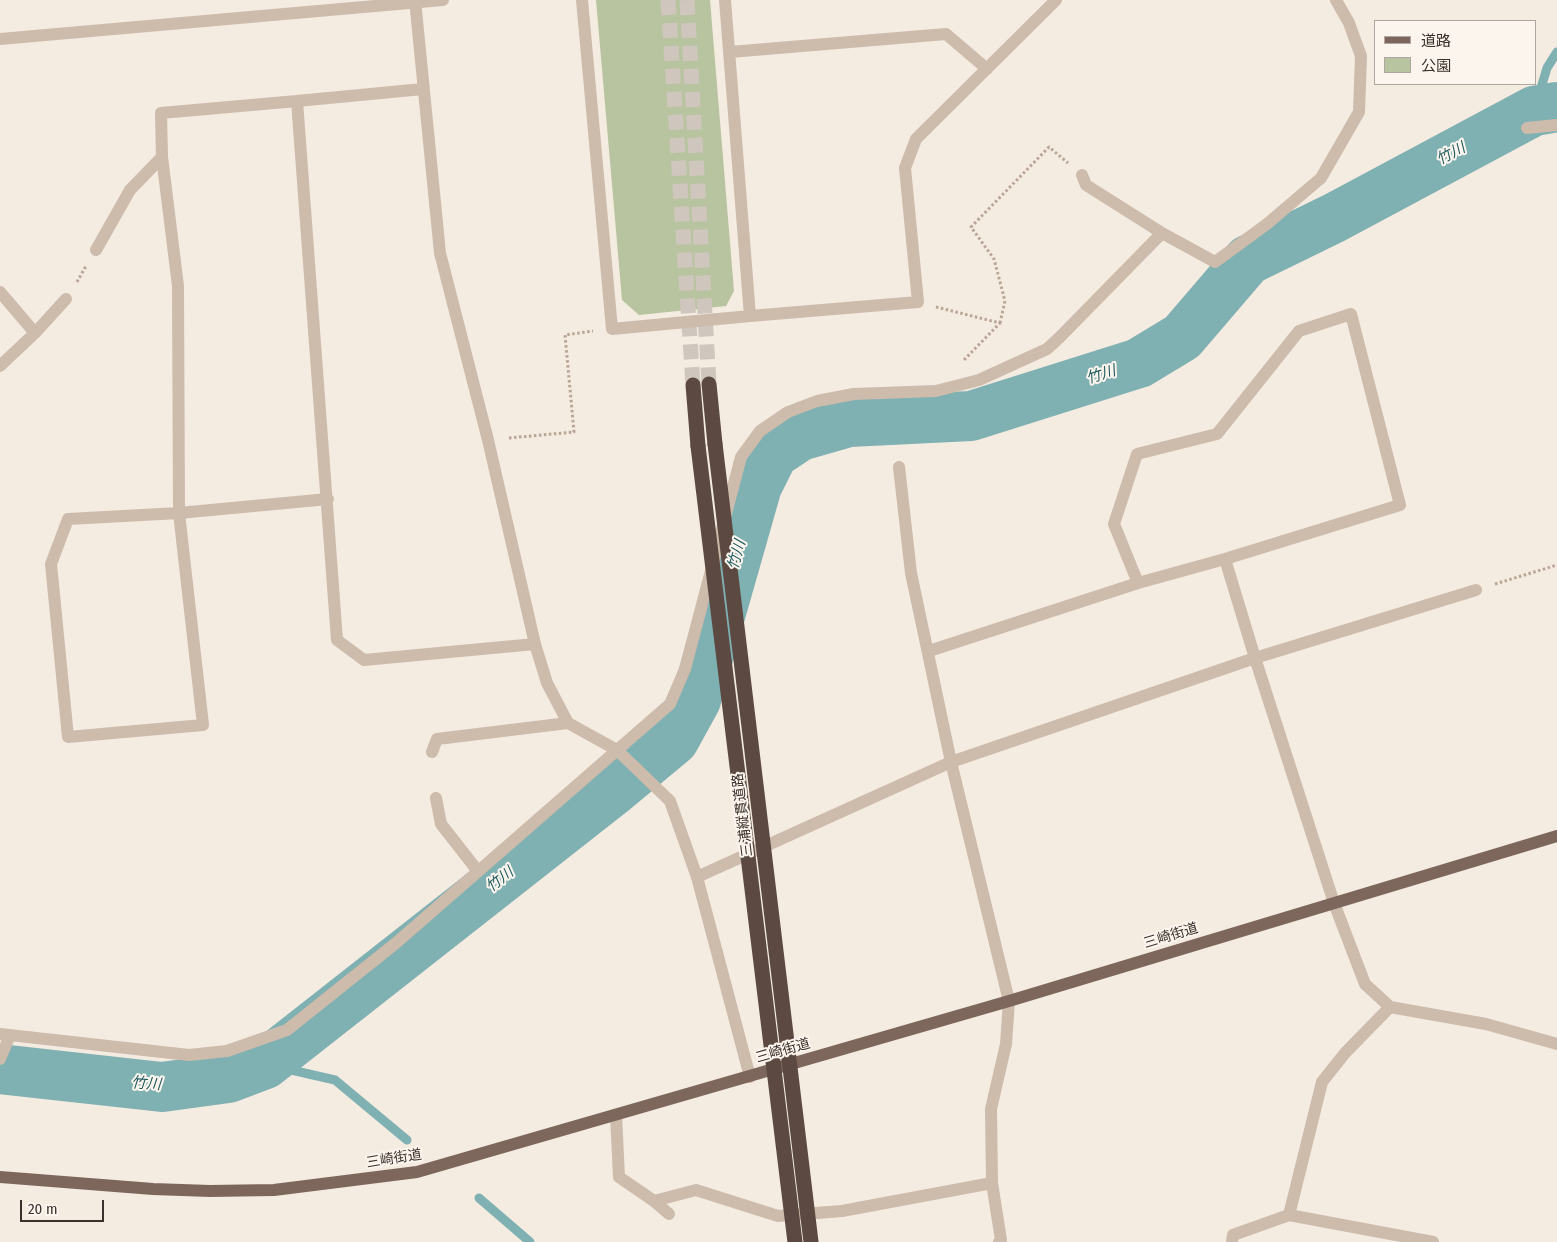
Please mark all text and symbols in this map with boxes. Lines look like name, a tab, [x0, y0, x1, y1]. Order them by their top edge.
legend	[1374, 20, 1537, 85]
text: 道路	[1421, 32, 1451, 50]
text: 公園	[1421, 57, 1451, 75]
water label: 竹川	[1434, 139, 1468, 169]
water label: 竹川	[1084, 362, 1118, 388]
water label: 竹川	[724, 538, 750, 572]
street label: 三浦縦貫道路	[730, 772, 756, 858]
water label: 竹川	[483, 864, 517, 896]
street label: 三崎街道	[1142, 920, 1200, 952]
street label: 三崎街道	[754, 1035, 812, 1067]
water label: 竹川	[130, 1074, 162, 1094]
street label: 三崎街道	[365, 1146, 423, 1172]
scale bar	[22, 1190, 106, 1222]
text: 20 m	[28, 1200, 58, 1218]

